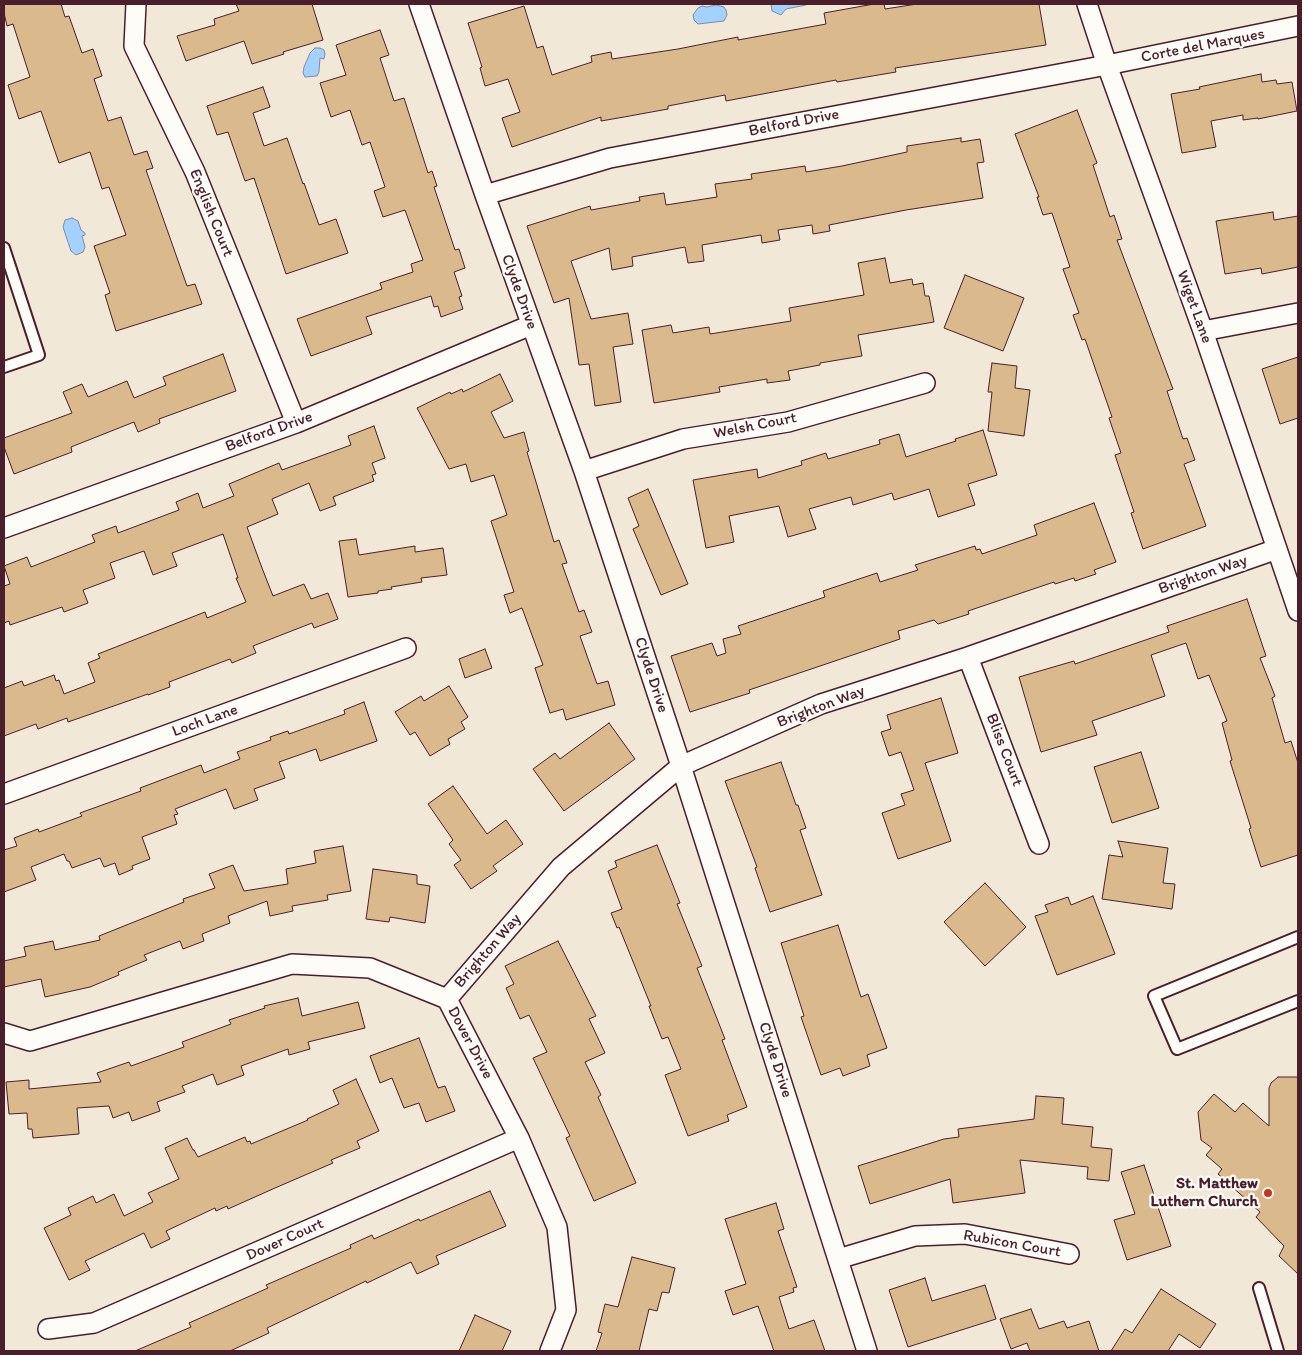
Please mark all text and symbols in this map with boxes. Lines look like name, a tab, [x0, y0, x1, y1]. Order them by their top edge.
street label: Corte del Marques	[1140, 25, 1266, 67]
street label: Belford Drive	[747, 105, 841, 141]
street label: English Court	[185, 166, 237, 260]
street label: Clyde Drive	[497, 252, 541, 332]
street label: Wiget Lane	[1172, 268, 1216, 346]
street label: Belford Drive	[223, 407, 315, 457]
street label: Welsh Court	[712, 409, 798, 443]
street label: Brighton Way	[1156, 551, 1250, 599]
street label: Clyde Drive	[630, 635, 672, 715]
street label: Brighton Way	[774, 681, 868, 733]
street label: Loch Lane	[169, 700, 241, 742]
street label: Bliss Court	[981, 711, 1027, 789]
street label: Brighton Way	[450, 910, 526, 992]
street label: Dover Drive	[443, 1003, 497, 1083]
street label: Clyde Drive	[754, 1020, 796, 1100]
place label: St. Matthew Luthern Church	[1151, 1174, 1258, 1212]
marker: St. Matthew Luthern Church	[1262, 1187, 1274, 1199]
street label: Dover Court	[243, 1214, 327, 1266]
street label: Rubicon Court	[962, 1226, 1062, 1262]

